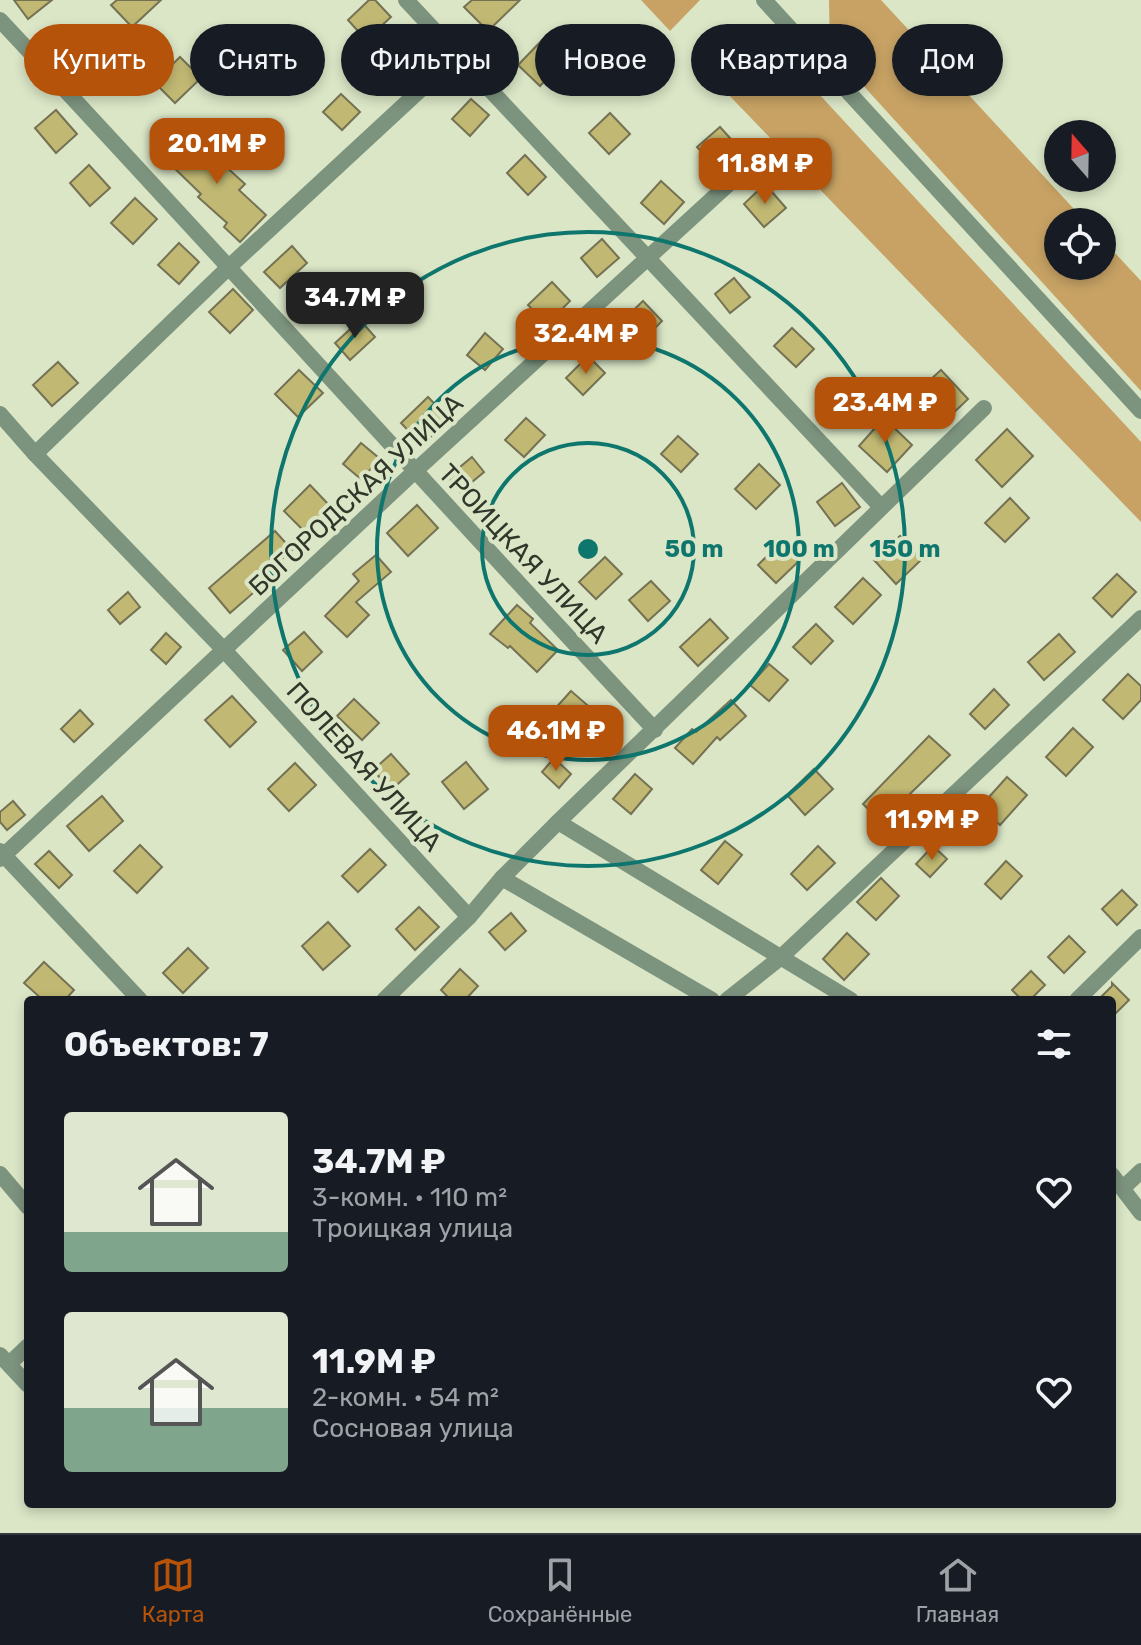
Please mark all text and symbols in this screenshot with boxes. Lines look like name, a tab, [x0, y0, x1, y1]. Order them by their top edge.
chip: Купить	[24, 24, 174, 96]
chip: Снять	[190, 24, 325, 96]
chip: Фильтры	[341, 24, 519, 96]
chip: Новое	[535, 24, 675, 96]
chip: Квартира	[691, 24, 876, 96]
chip: Дом	[892, 24, 1003, 96]
pin: 20.1M ₽	[143, 118, 291, 186]
north arrow	[1044, 120, 1116, 192]
map controls	[1044, 120, 1116, 280]
text: 20.1M ₽	[168, 128, 266, 159]
pin: 11.8M ₽	[691, 138, 839, 206]
text: 11.8M ₽	[717, 148, 813, 179]
button: locate	[1044, 208, 1116, 280]
pin: 34.7M ₽	[281, 272, 429, 340]
text: 34.7M ₽	[304, 282, 406, 313]
pin: 32.4M ₽	[512, 308, 660, 376]
text: 32.4M ₽	[534, 318, 638, 349]
pin: 23.4M ₽	[811, 377, 959, 445]
text: 23.4M ₽	[833, 387, 937, 418]
street label: БОГОРОДСКАЯ УЛИЦА	[243, 388, 469, 602]
street label: ТРОИЦКАЯ УЛИЦА	[432, 458, 614, 650]
centre of rings	[574, 535, 602, 563]
text: 50 m	[665, 535, 723, 563]
text: 100 m	[763, 535, 835, 563]
text: 150 m	[870, 535, 940, 563]
street label: ПОЛЕВАЯ УЛИЦА	[280, 676, 448, 858]
pin: 46.1M ₽	[482, 705, 630, 773]
text: 46.1M ₽	[506, 715, 606, 746]
pin: 11.9M ₽	[858, 794, 1006, 862]
text: 11.9M ₽	[885, 804, 979, 835]
icon: filters	[1032, 1022, 1076, 1066]
text: Объектов: 7	[64, 1024, 269, 1065]
text: 34.7M ₽	[312, 1141, 445, 1182]
icon: home	[128, 1144, 224, 1240]
icon: heart	[1032, 1170, 1076, 1214]
text: 3-комн. · 110 m²	[312, 1182, 507, 1213]
text: Троицкая улица	[312, 1213, 513, 1244]
text: 11.9M ₽	[312, 1341, 436, 1382]
icon: home	[128, 1344, 224, 1440]
icon: heart	[1032, 1370, 1076, 1414]
text: 2-комн. · 54 m²	[312, 1382, 499, 1413]
text: Сосновая улица	[312, 1413, 514, 1444]
tab: Карта	[142, 1553, 204, 1628]
tab: Сохранённые	[488, 1553, 632, 1628]
tab: Главная	[916, 1553, 999, 1628]

